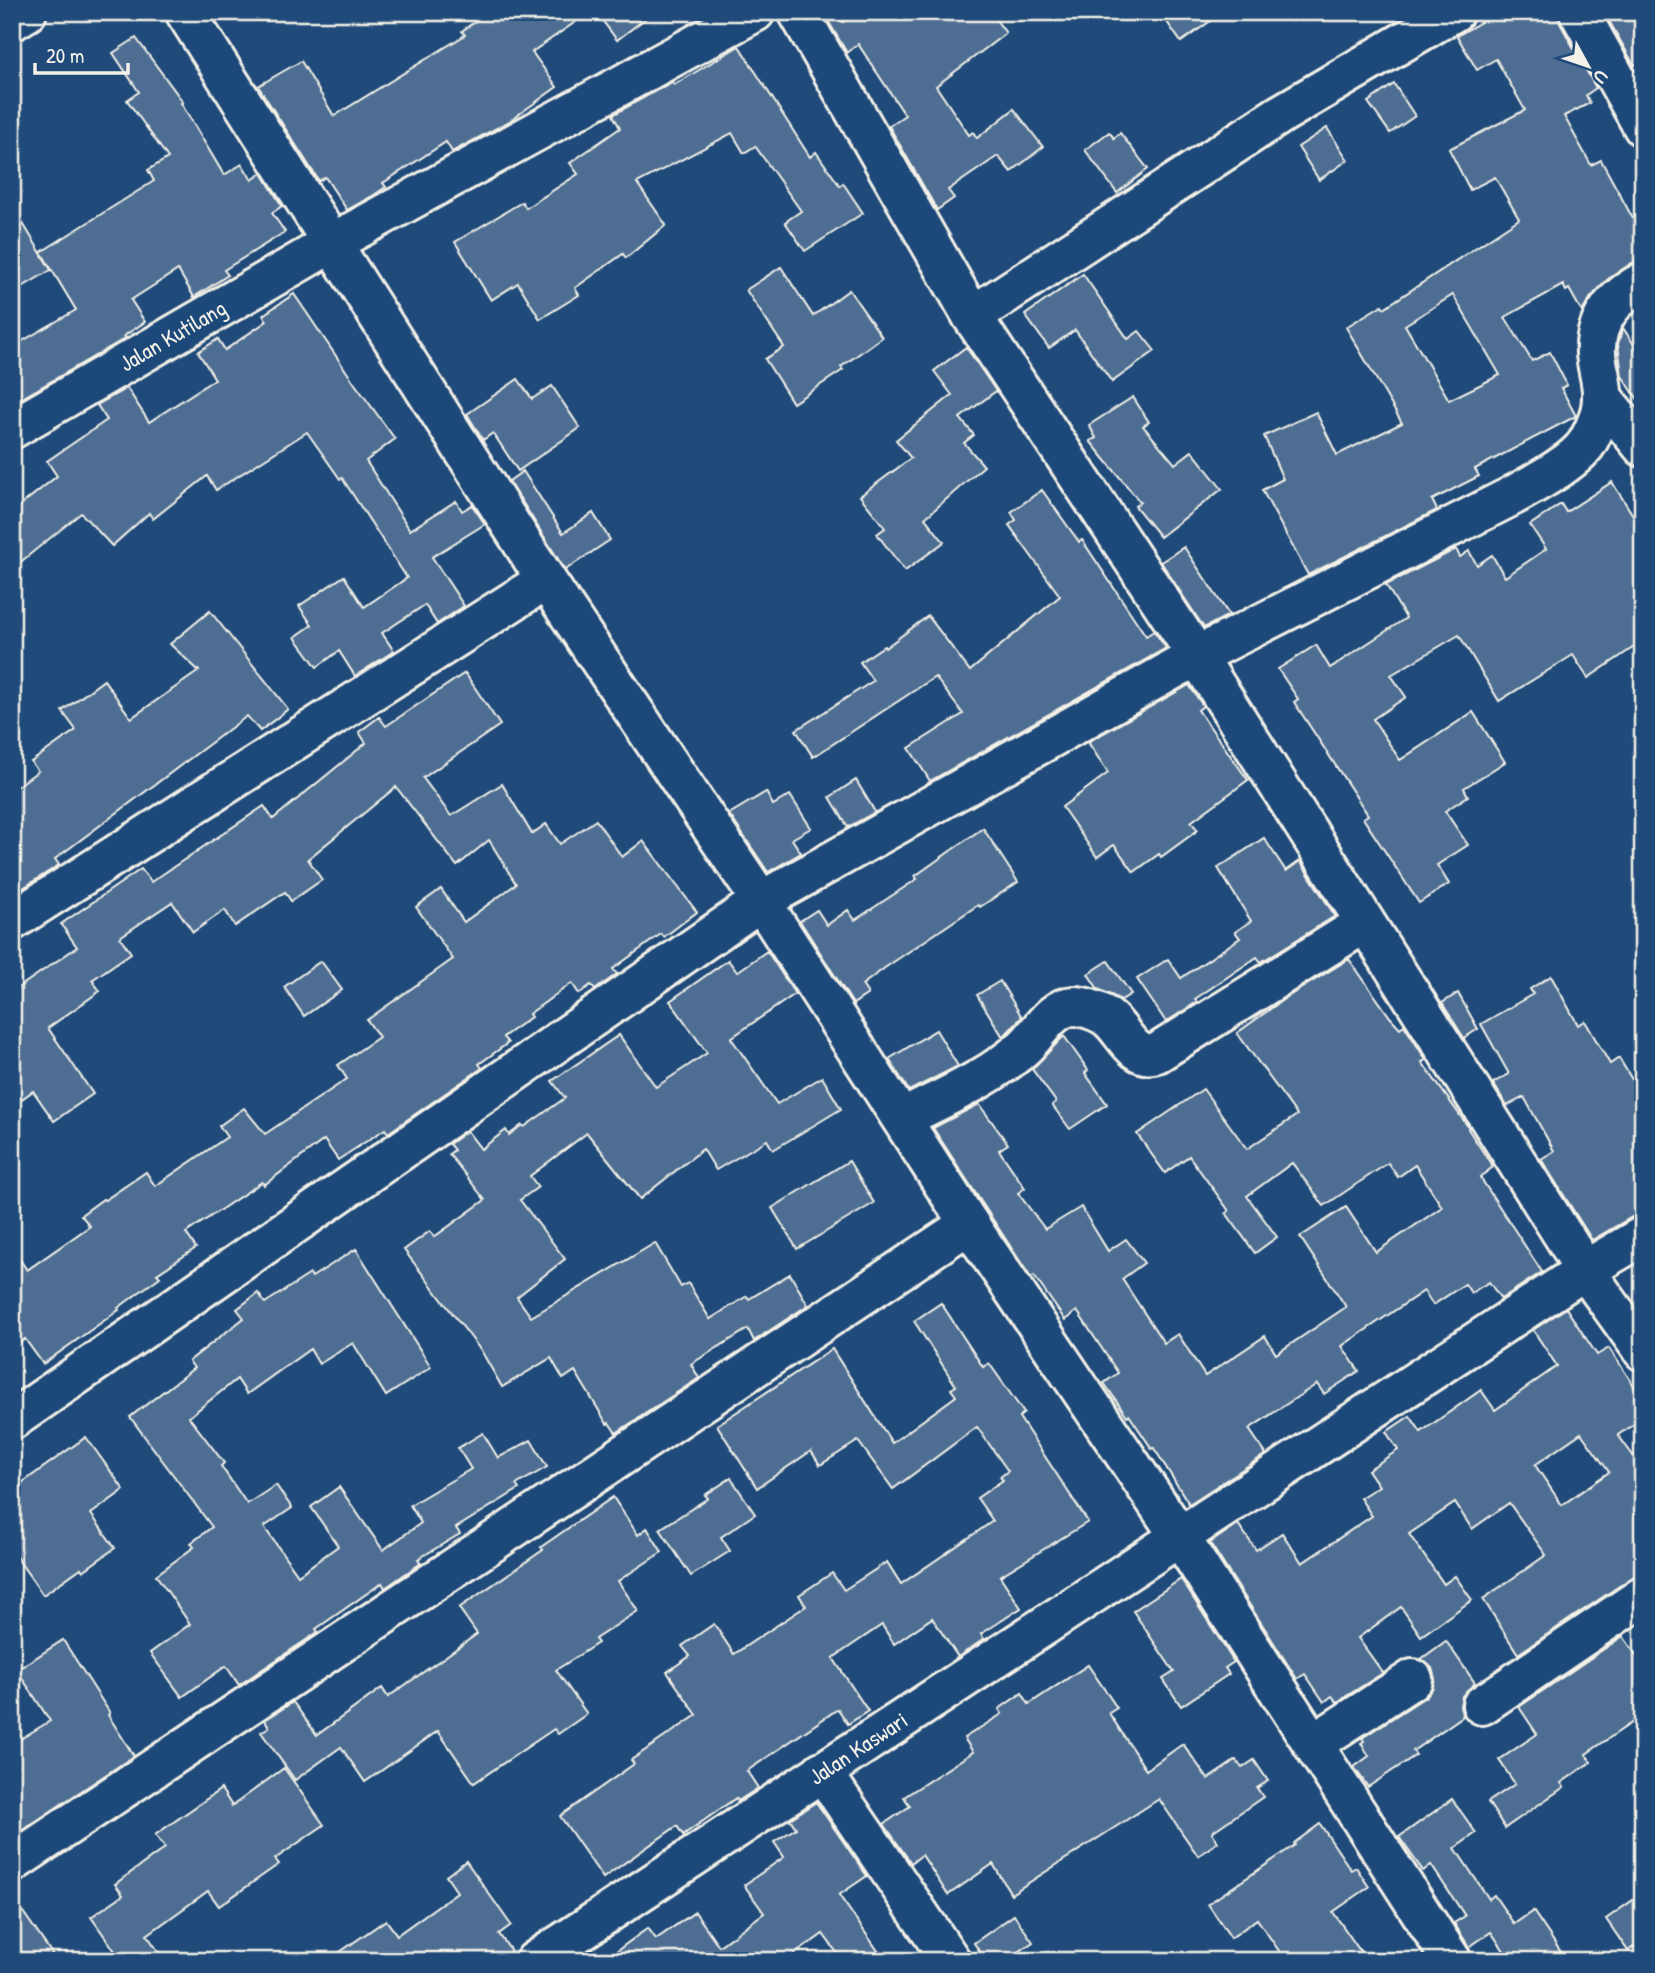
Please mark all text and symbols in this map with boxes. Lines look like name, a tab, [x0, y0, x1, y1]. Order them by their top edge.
scale bar	[35, 32, 128, 76]
north arrow	[1554, 32, 1624, 102]
text: 20 m	[46, 41, 84, 70]
text: U	[1587, 65, 1614, 90]
street label: Jalan Kutilang	[114, 292, 232, 378]
street label: Jalan Kaswari	[803, 1704, 913, 1792]

